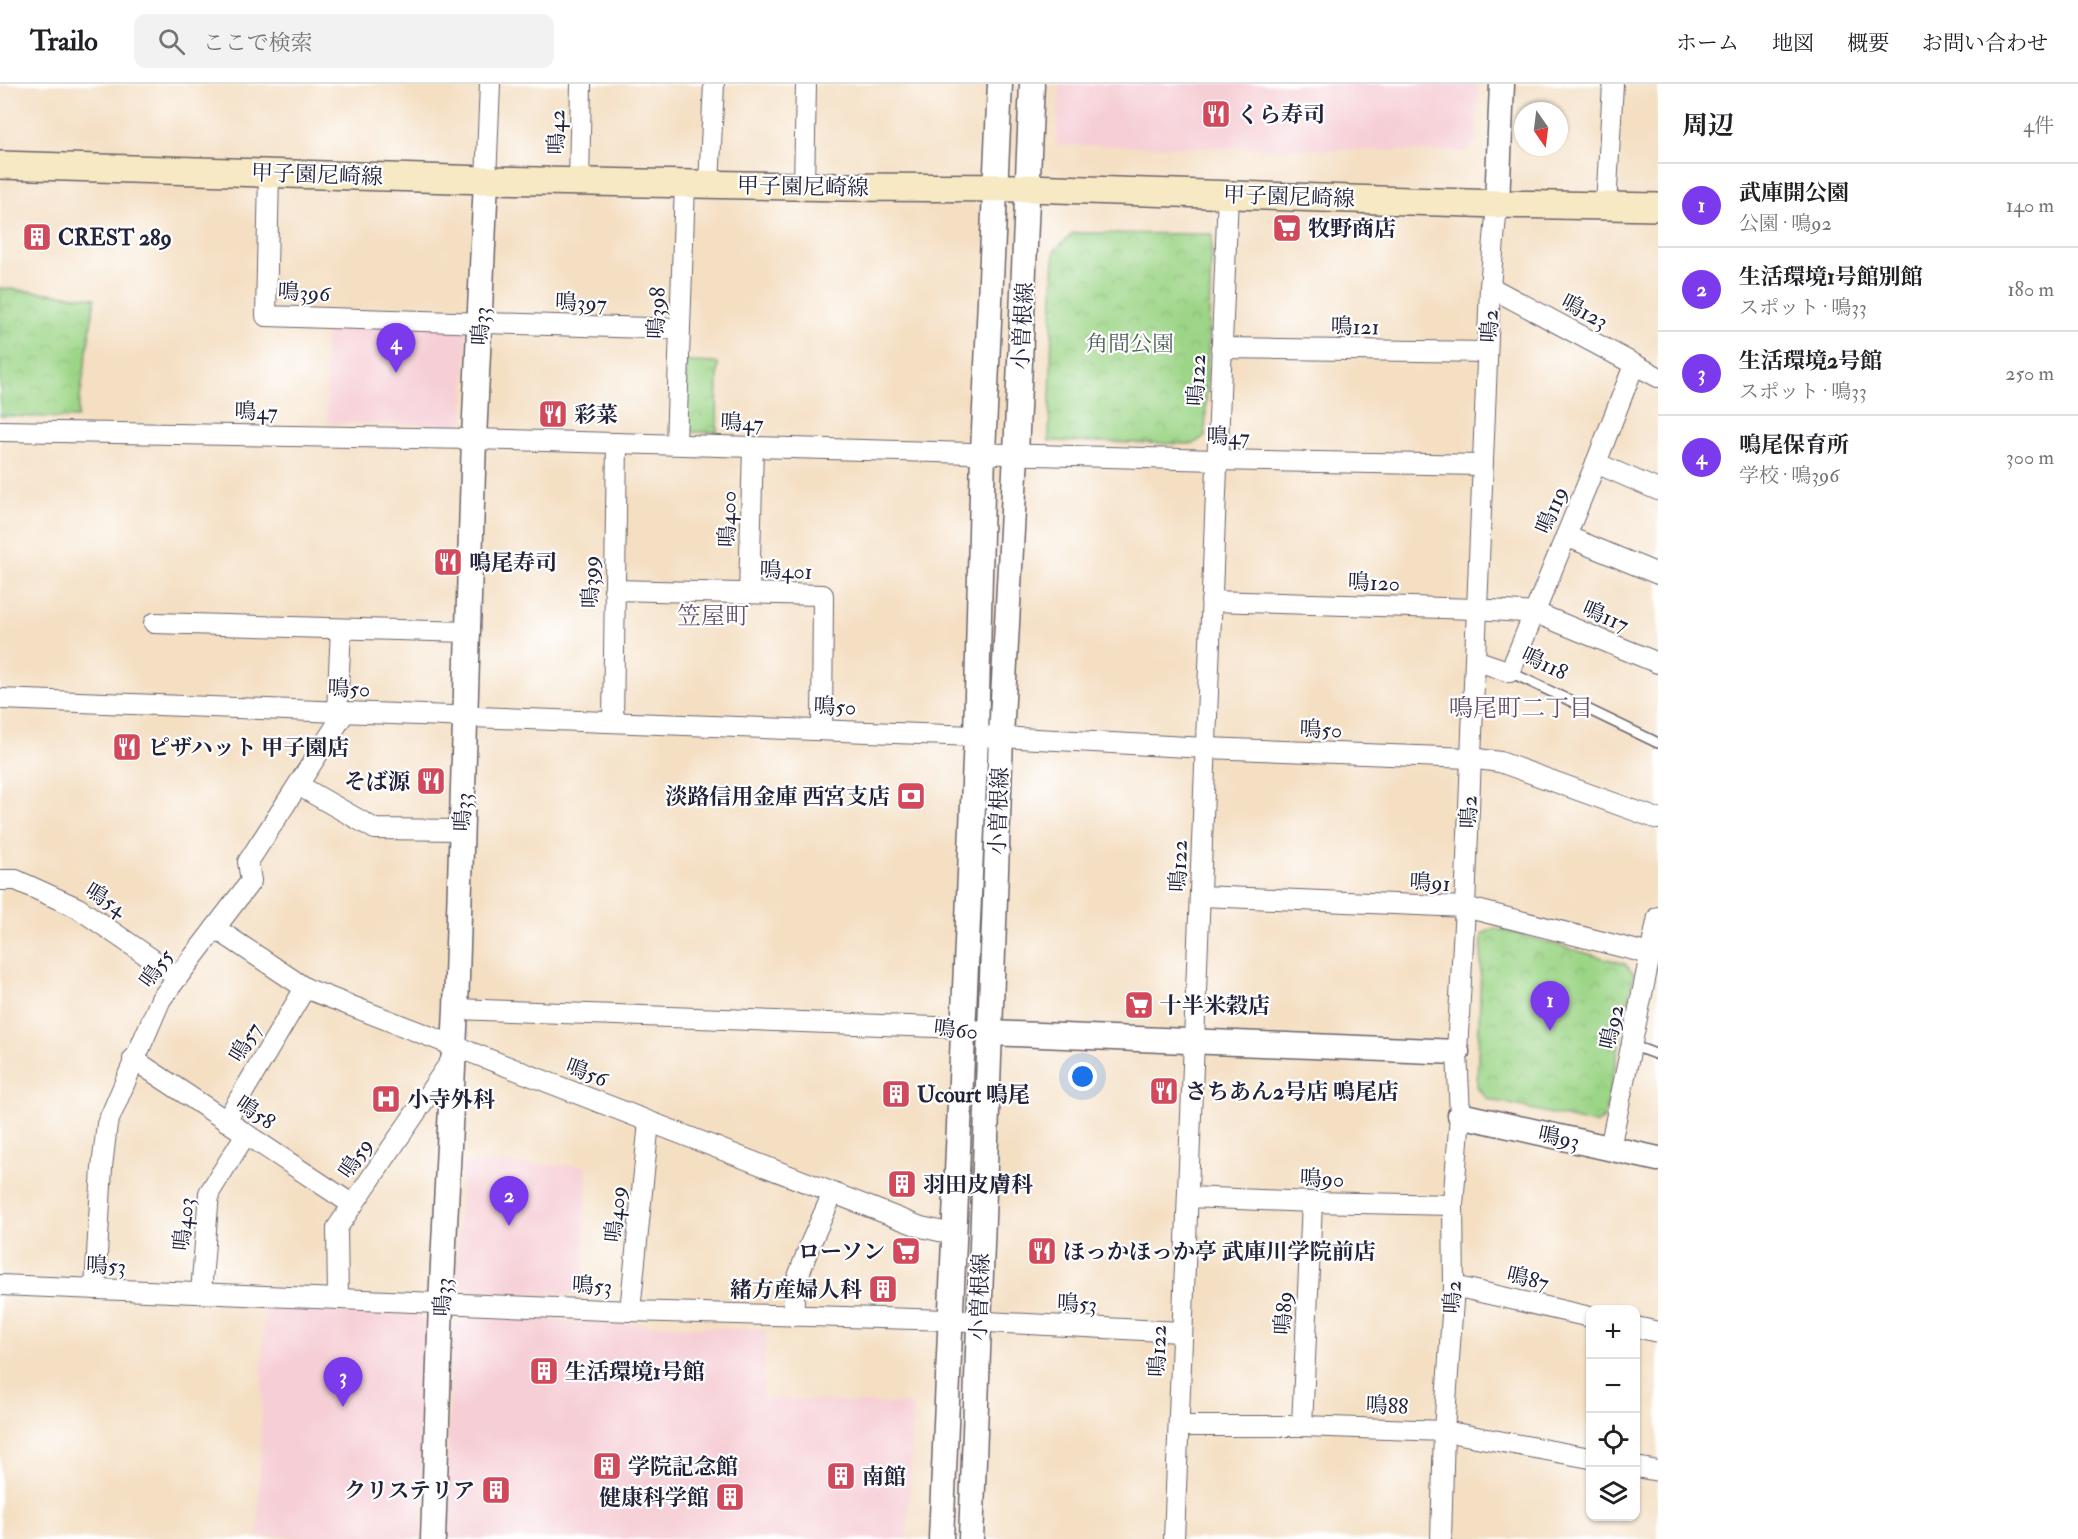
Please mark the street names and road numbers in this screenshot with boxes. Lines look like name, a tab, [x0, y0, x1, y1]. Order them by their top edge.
street label: 鳴42	[543, 109, 571, 155]
street label: 甲子園尼崎線	[251, 159, 383, 191]
street label: 甲子園尼崎線	[737, 172, 869, 202]
street label: 甲子園尼崎線	[1223, 181, 1355, 213]
street label: 鳴396	[277, 278, 333, 308]
street label: 小曽根線	[1007, 281, 1039, 371]
street label: 鳴398	[642, 287, 672, 340]
street label: 鳴397	[555, 288, 607, 318]
street label: 鳴123	[1556, 288, 1613, 336]
street label: 鳴33	[466, 306, 496, 346]
street label: 鳴2	[1475, 309, 1505, 343]
street label: 鳴121	[1330, 313, 1380, 341]
street label: 鳴122	[1182, 353, 1212, 407]
street label: 鳴47	[234, 398, 278, 426]
street label: 鳴47	[720, 408, 764, 438]
street label: 鳴47	[1206, 423, 1250, 451]
street label: 鳴119	[1529, 482, 1574, 538]
street label: 鳴400	[713, 490, 743, 548]
street label: 鳴399	[577, 555, 605, 609]
street label: 鳴401	[759, 556, 813, 586]
street label: 鳴120	[1347, 568, 1401, 598]
street label: 鳴117	[1578, 595, 1633, 639]
street label: 鳴118	[1517, 641, 1572, 687]
street label: 鳴50	[327, 674, 371, 704]
street label: 鳴50	[813, 692, 857, 722]
street label: 鳴50	[1299, 715, 1343, 745]
street label: 小曽根線	[983, 767, 1015, 856]
street label: 鳴33	[448, 792, 478, 832]
street label: 鳴2	[1454, 795, 1484, 829]
street label: 鳴122	[1164, 839, 1194, 893]
street label: 鳴91	[1409, 868, 1451, 898]
street label: 鳴54	[80, 877, 132, 924]
street label: 鳴55	[133, 943, 180, 994]
street label: 鳴92	[1594, 1003, 1630, 1052]
street label: 鳴60	[932, 1014, 979, 1046]
street label: 鳴57	[223, 1017, 269, 1068]
street label: 鳴56	[562, 1052, 613, 1094]
street label: 鳴58	[230, 1089, 281, 1136]
street label: 鳴93	[1535, 1120, 1582, 1156]
street label: 鳴59	[332, 1133, 379, 1184]
street label: 鳴90	[1299, 1164, 1345, 1194]
street label: 鳴409	[599, 1185, 633, 1244]
street label: 鳴403	[167, 1196, 201, 1252]
street label: 鳴53	[85, 1251, 127, 1281]
street label: 小曽根線	[964, 1253, 996, 1342]
street label: 鳴87	[1504, 1261, 1552, 1297]
street label: 鳴53	[571, 1271, 613, 1301]
street label: 鳴33	[428, 1277, 458, 1317]
street label: 鳴2	[1438, 1280, 1468, 1314]
street label: 鳴53	[1056, 1289, 1098, 1319]
street label: 鳴89	[1269, 1291, 1299, 1336]
street label: 鳴122	[1143, 1324, 1173, 1378]
street label: 鳴88	[1365, 1391, 1409, 1421]

